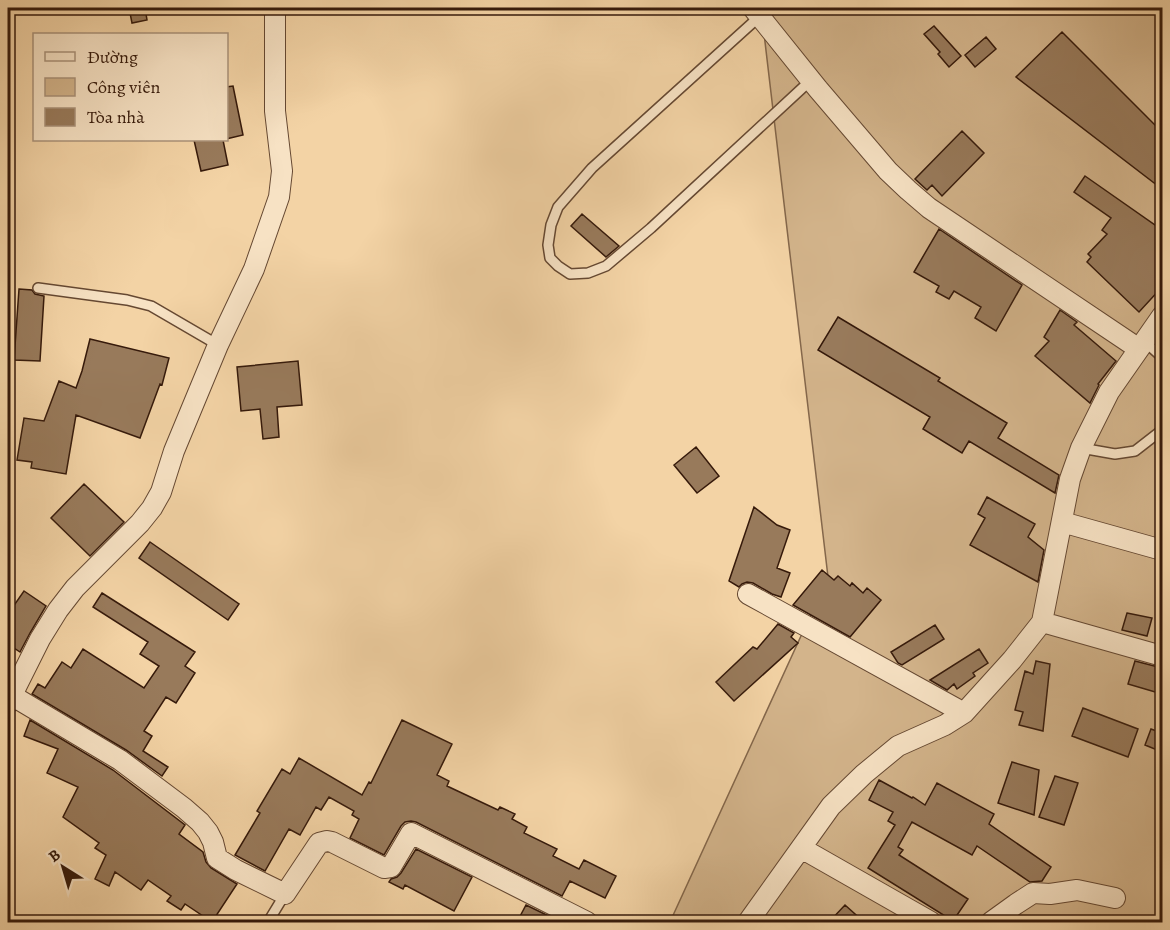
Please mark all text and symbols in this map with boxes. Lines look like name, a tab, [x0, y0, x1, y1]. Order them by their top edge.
legend	[33, 33, 228, 141]
text: Đường	[87, 45, 138, 69]
text: Công viên	[87, 75, 160, 99]
text: Tòa nhà	[87, 105, 145, 129]
north arrow	[33, 837, 93, 897]
text: B	[44, 844, 65, 868]

